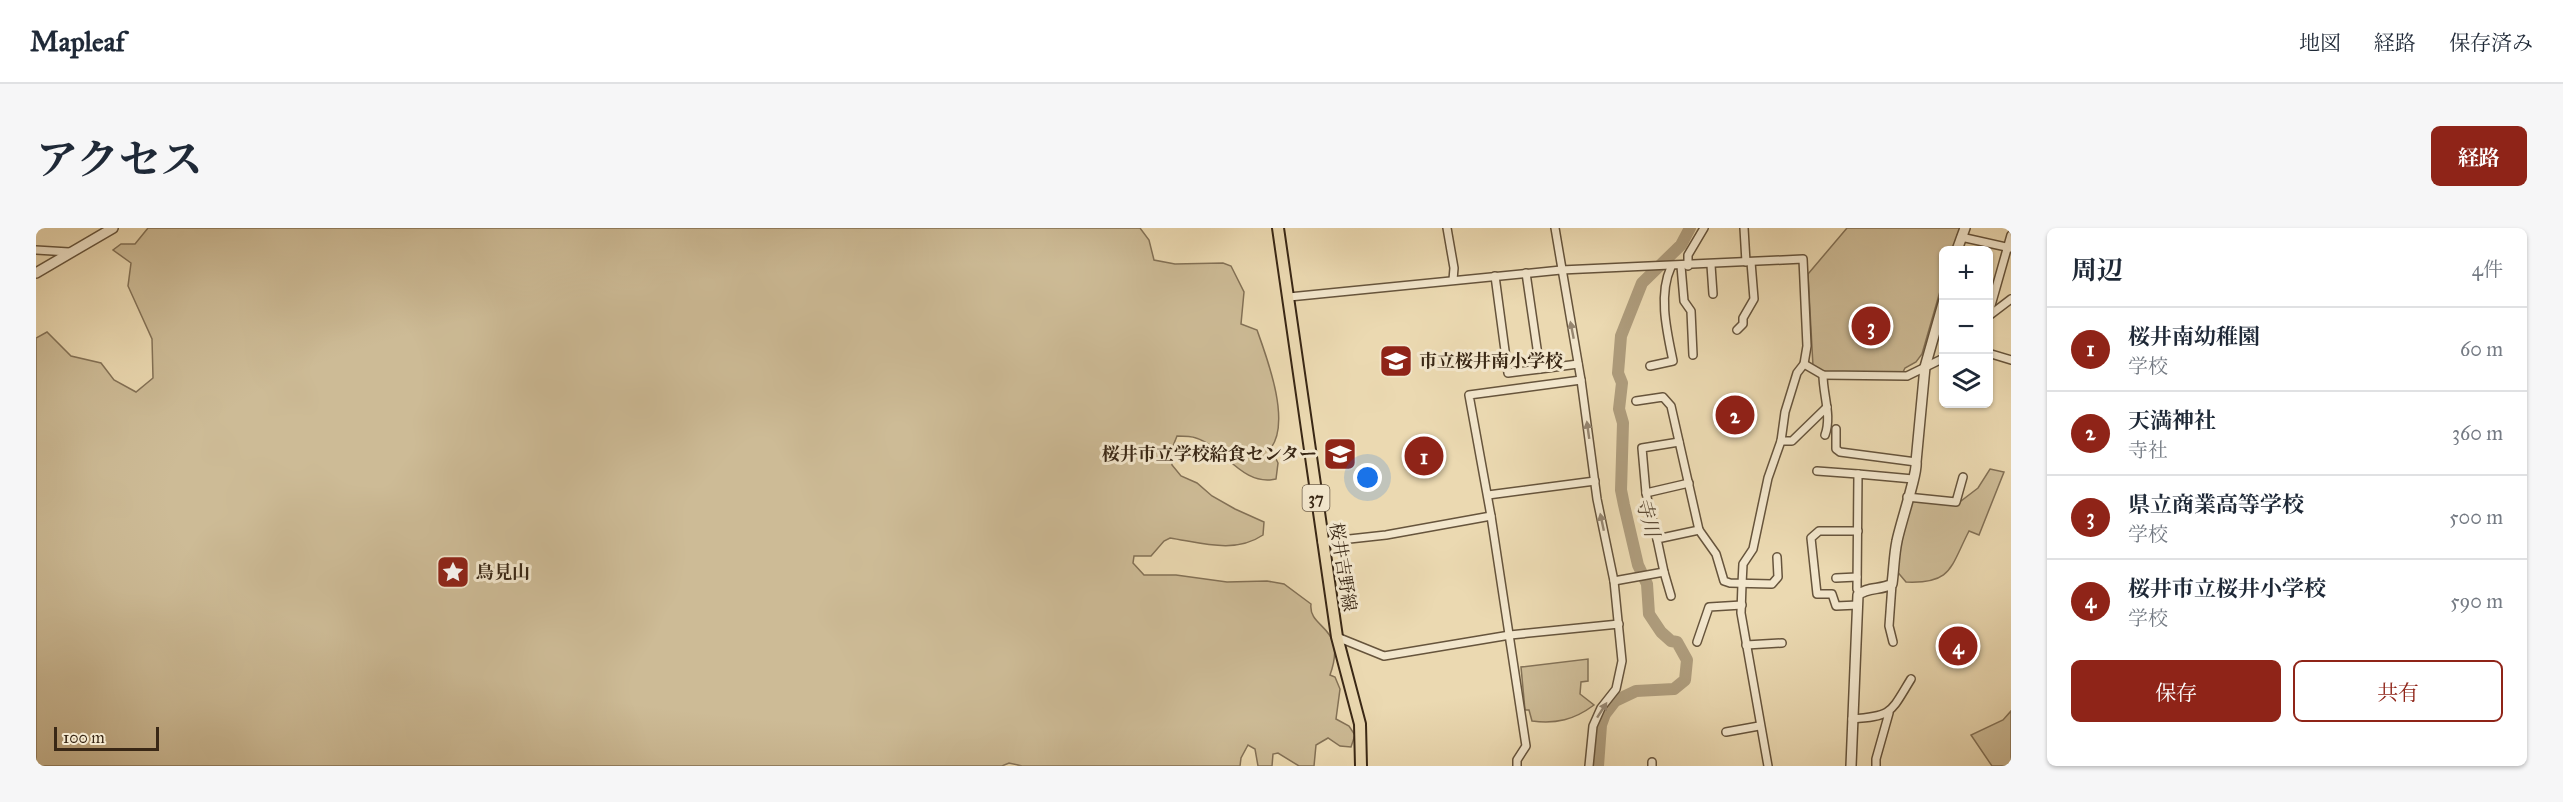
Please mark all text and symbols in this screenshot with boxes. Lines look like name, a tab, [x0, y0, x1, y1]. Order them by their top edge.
text: Mapleaf	[30, 24, 125, 59]
text: 地図	[2299, 30, 2341, 56]
text: 経路	[2374, 30, 2416, 56]
text: 保存済み	[2449, 30, 2533, 56]
button: 経路	[2431, 126, 2527, 186]
text: アクセス	[36, 134, 203, 186]
map controls	[1939, 246, 1993, 408]
button: +	[1939, 246, 1993, 300]
text: 周辺	[2071, 254, 2123, 286]
text: 4件	[2472, 257, 2503, 281]
button: −	[1939, 300, 1993, 354]
pin: 3	[1852, 304, 1890, 348]
one-way arrow	[1567, 320, 1576, 339]
text: 桜井南幼稚園	[2128, 323, 2260, 350]
text: 1	[2087, 337, 2094, 361]
text: 60 m	[2460, 337, 2503, 361]
school or university icon: 市立桜井南小学校	[1378, 343, 1414, 379]
place label: 市立桜井南小学校	[1419, 350, 1563, 372]
button: layers	[1939, 354, 1993, 408]
text: 学校	[2128, 354, 2168, 378]
pin: 2	[1716, 392, 1754, 438]
text: 天満神社	[2128, 407, 2216, 434]
one-way arrow	[1583, 421, 1592, 440]
text: 2	[2086, 421, 2095, 445]
text: 360 m	[2452, 421, 2503, 445]
pin: 1	[1404, 434, 1444, 478]
school or university icon: 桜井市立学校給食センター	[1322, 436, 1358, 472]
text: 寺社	[2128, 438, 2168, 462]
place label: 桜井市立学校給食センター	[1102, 443, 1317, 465]
your location	[1353, 463, 1382, 492]
road number: 37	[1302, 485, 1330, 511]
text: 県立商業高等学校	[2128, 491, 2304, 518]
water label: 寺川	[1631, 495, 1665, 541]
text: 3	[2087, 505, 2095, 529]
text: 500 m	[2449, 505, 2503, 529]
one-way arrow	[1597, 513, 1606, 532]
street label: 桜井吉野線	[1325, 521, 1361, 613]
text: 学校	[2128, 522, 2168, 546]
place icon: 鳥見山	[435, 554, 471, 590]
place label: 鳥見山	[476, 561, 530, 583]
text: 桜井市立桜井小学校	[2128, 575, 2326, 602]
text: 4	[2085, 589, 2096, 613]
text: 590 m	[2450, 589, 2503, 613]
text: 学校	[2128, 606, 2168, 630]
pin: 4	[1938, 624, 1978, 668]
button: 保存	[2071, 660, 2281, 722]
button: 共有	[2293, 660, 2503, 722]
one-way arrow	[1596, 702, 1607, 719]
scale bar	[54, 724, 159, 752]
text: 100 m	[63, 728, 105, 747]

